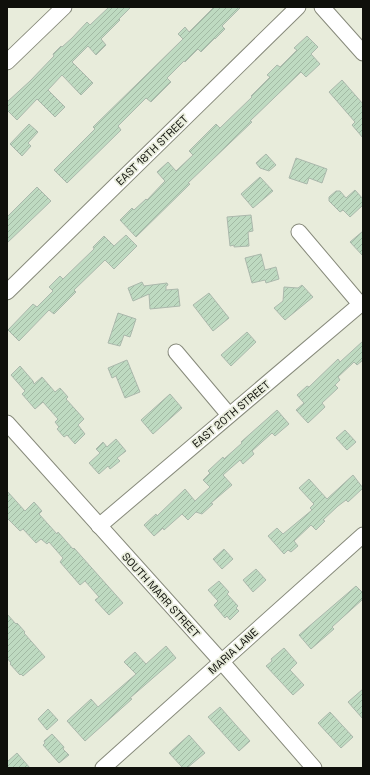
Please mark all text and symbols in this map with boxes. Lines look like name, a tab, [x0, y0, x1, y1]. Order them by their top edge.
street label: EAST 18TH STREET	[113, 112, 191, 188]
street label: EAST 20TH STREET	[189, 377, 273, 451]
street label: SOUTH MARR STREET	[119, 550, 203, 641]
street label: MARIA LANE	[205, 625, 261, 677]

